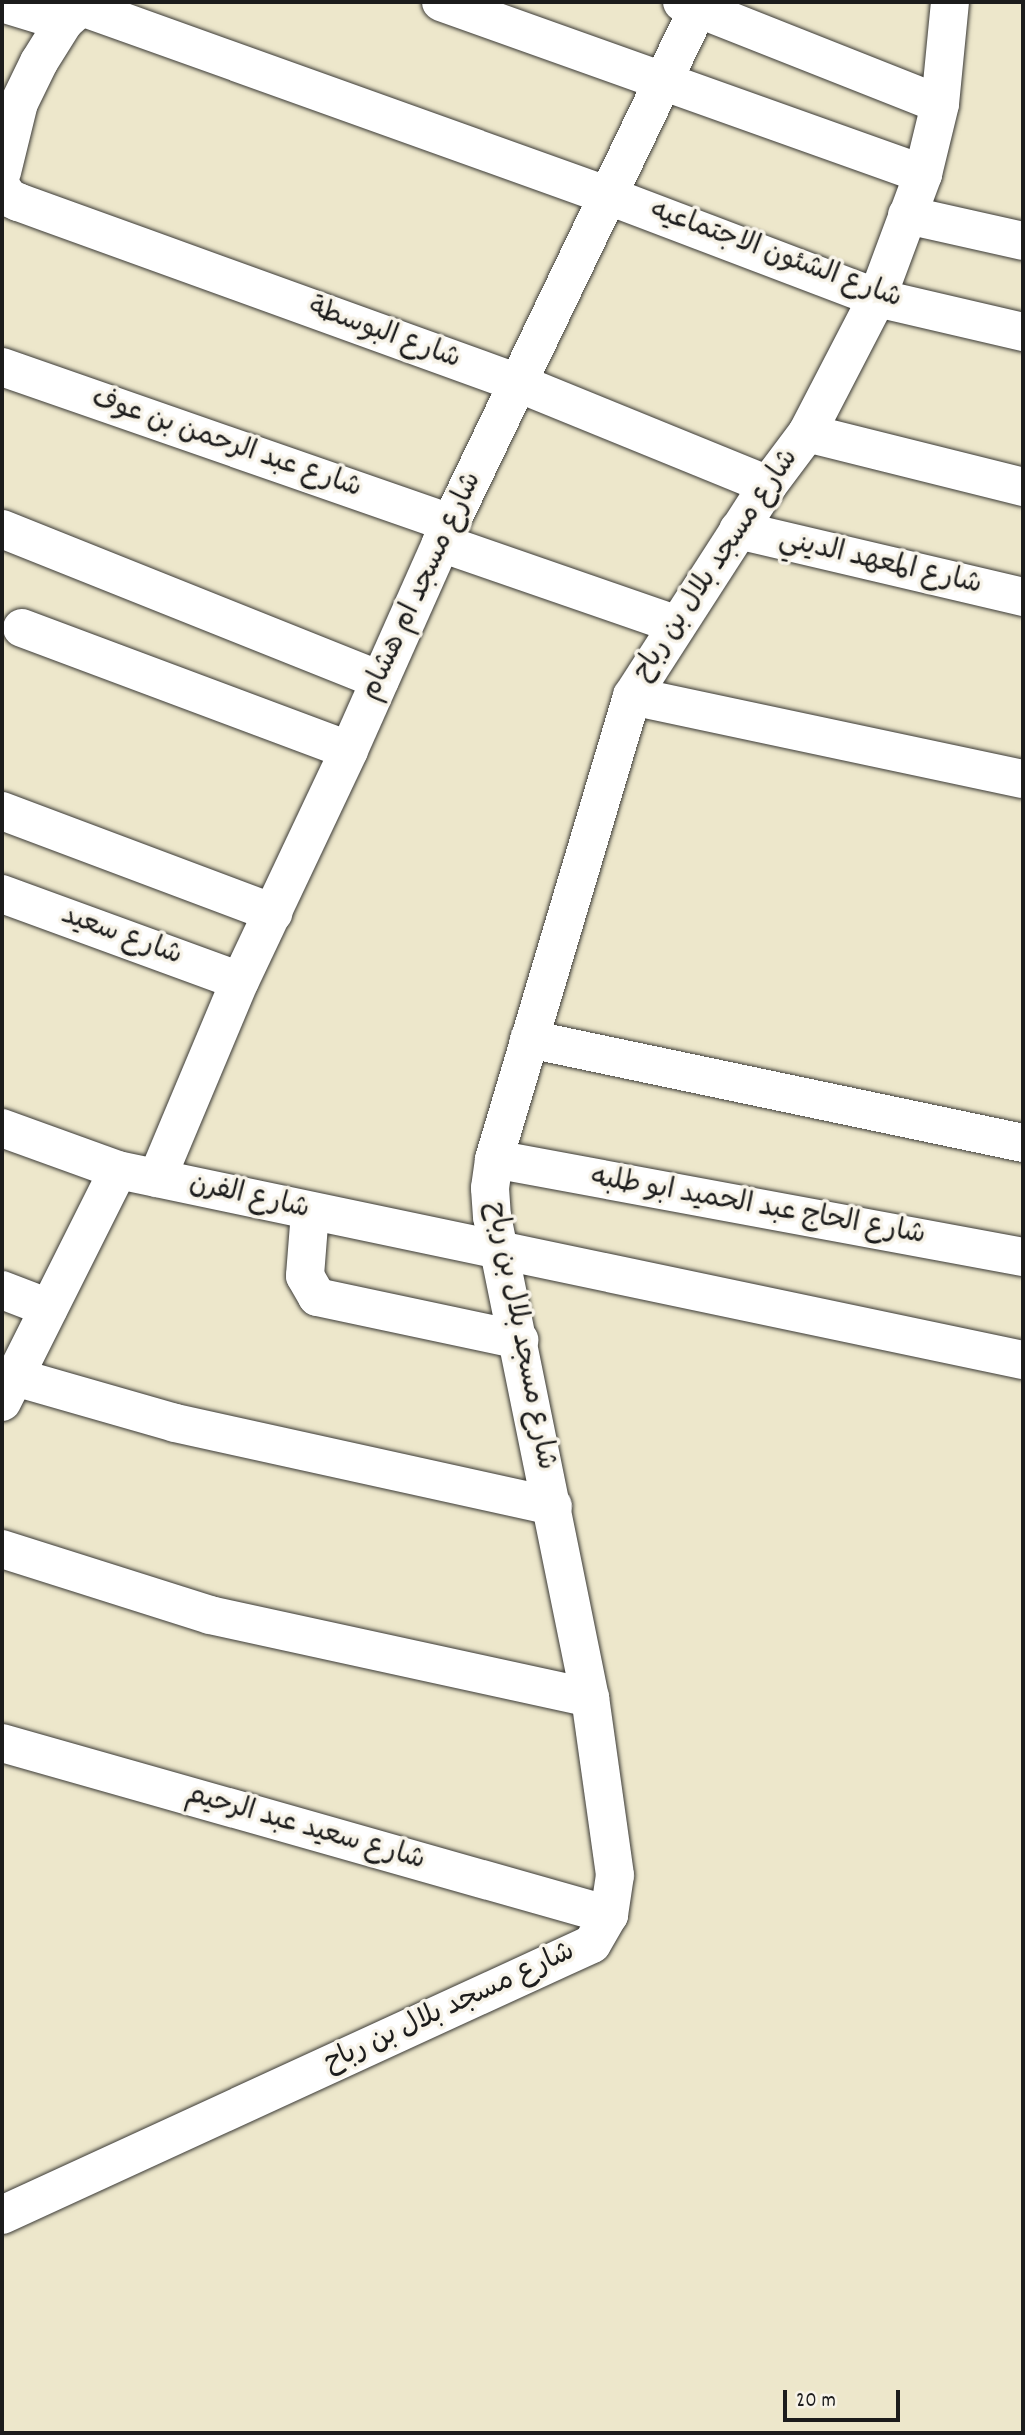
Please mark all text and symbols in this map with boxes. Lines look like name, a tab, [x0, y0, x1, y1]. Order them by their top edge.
street label: شارع الشئون الاجتماعيه	[644, 195, 906, 317]
street label: شارع البوسطة	[303, 292, 465, 378]
street label: شارع عبد الرحمن بن عوف	[87, 383, 365, 507]
street label: شارع مسجد بلال بن رباح	[627, 444, 807, 688]
street label: شارع مسجد ام هشام	[355, 468, 491, 706]
street label: شارع المعهد الديني	[775, 524, 985, 604]
street label: شارع سعيد	[56, 900, 186, 974]
street label: شارع الحاج عبد الحميد ابو طلبه	[588, 1162, 928, 1254]
street label: شارع الفرن	[186, 1168, 312, 1228]
street label: شارع مسجد بلال بن رباح	[476, 1199, 562, 1473]
street label: شارع سعيد عبد الرحيم	[182, 1779, 428, 1879]
street label: شارع مسجد بلال بن رباح	[319, 1936, 581, 2082]
scale bar	[787, 2376, 904, 2420]
text: 20 m	[796, 2387, 836, 2417]

